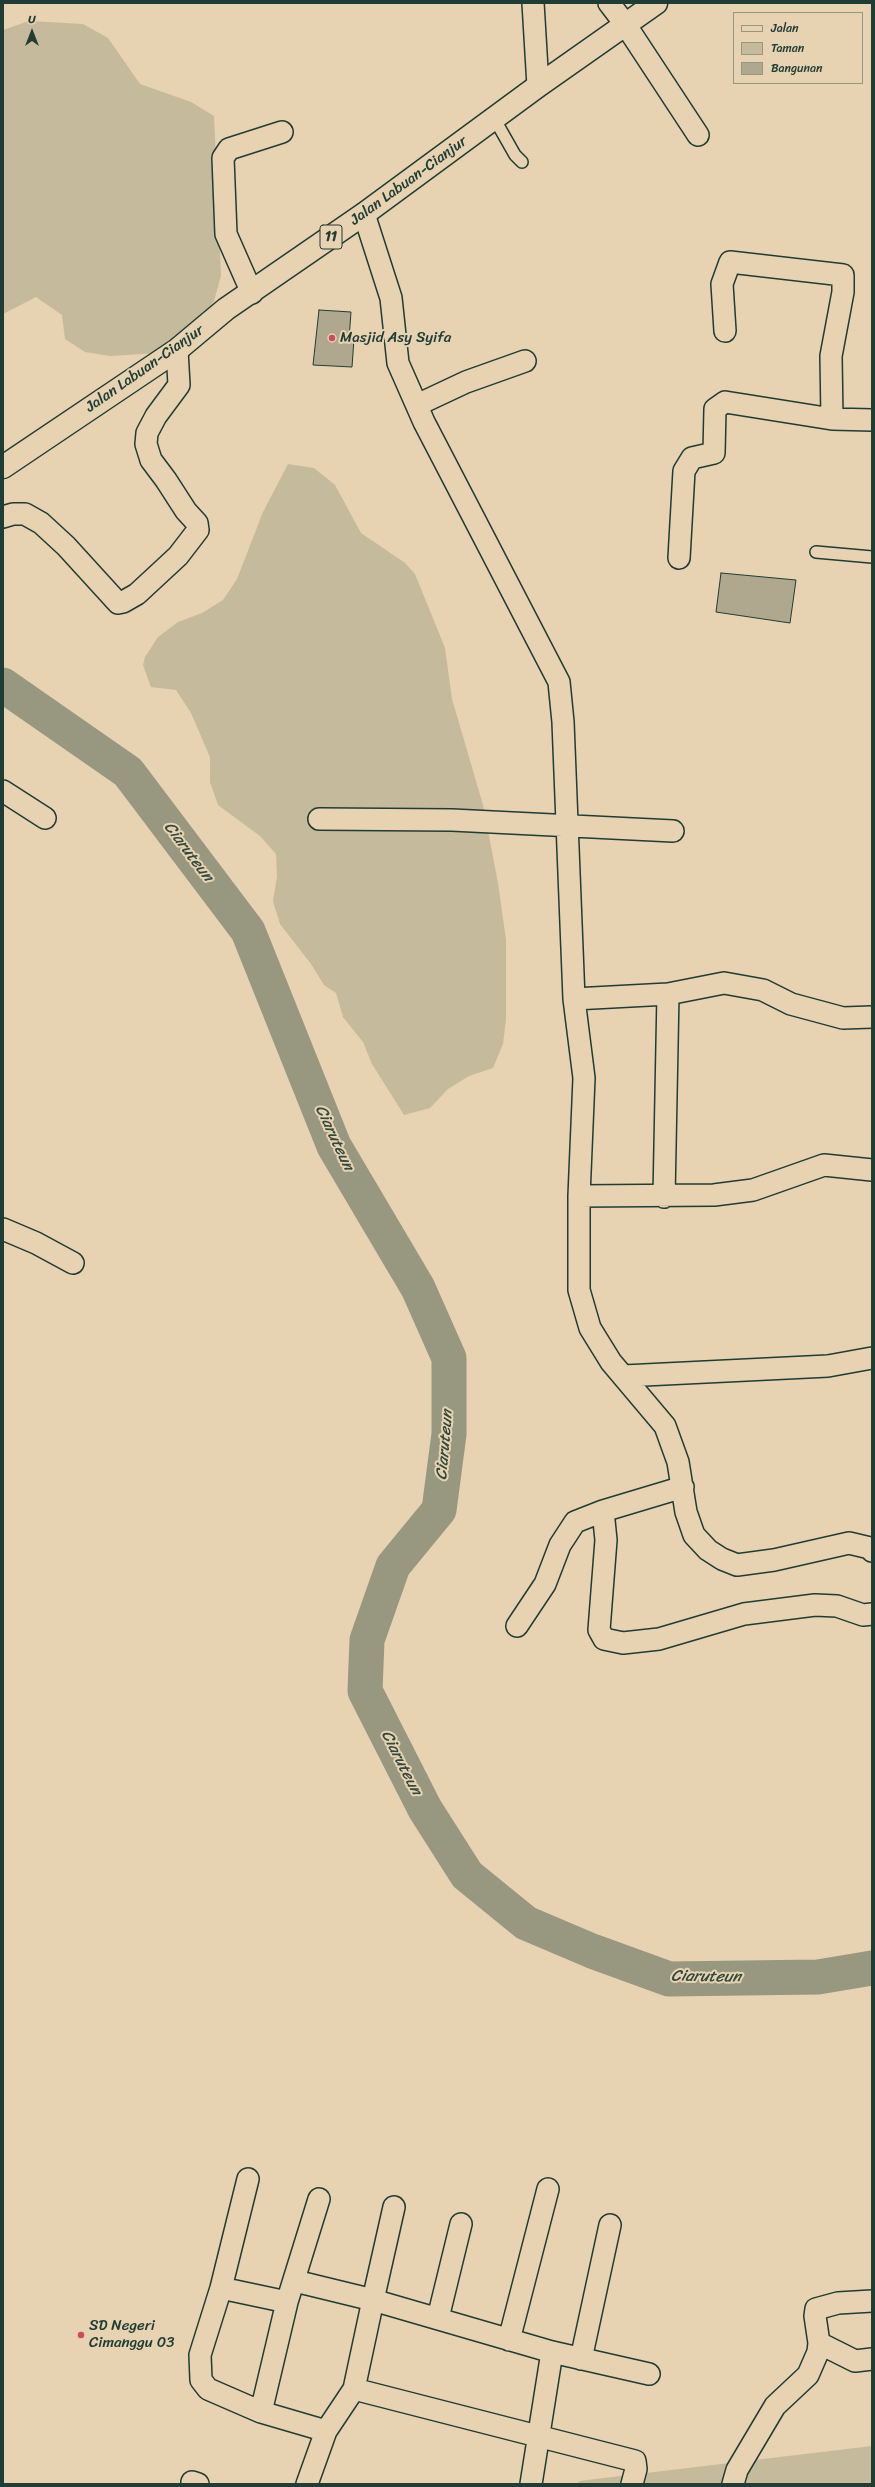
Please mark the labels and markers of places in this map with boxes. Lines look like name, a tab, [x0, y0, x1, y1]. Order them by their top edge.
place label: Masjid Asy Syifa	[340, 329, 451, 347]
marker: Masjid Asy Syifa	[327, 333, 337, 343]
place label: SD Negeri Cimanggu 03	[89, 2317, 174, 2352]
marker: SD Negeri Cimanggu 03	[76, 2330, 86, 2340]

